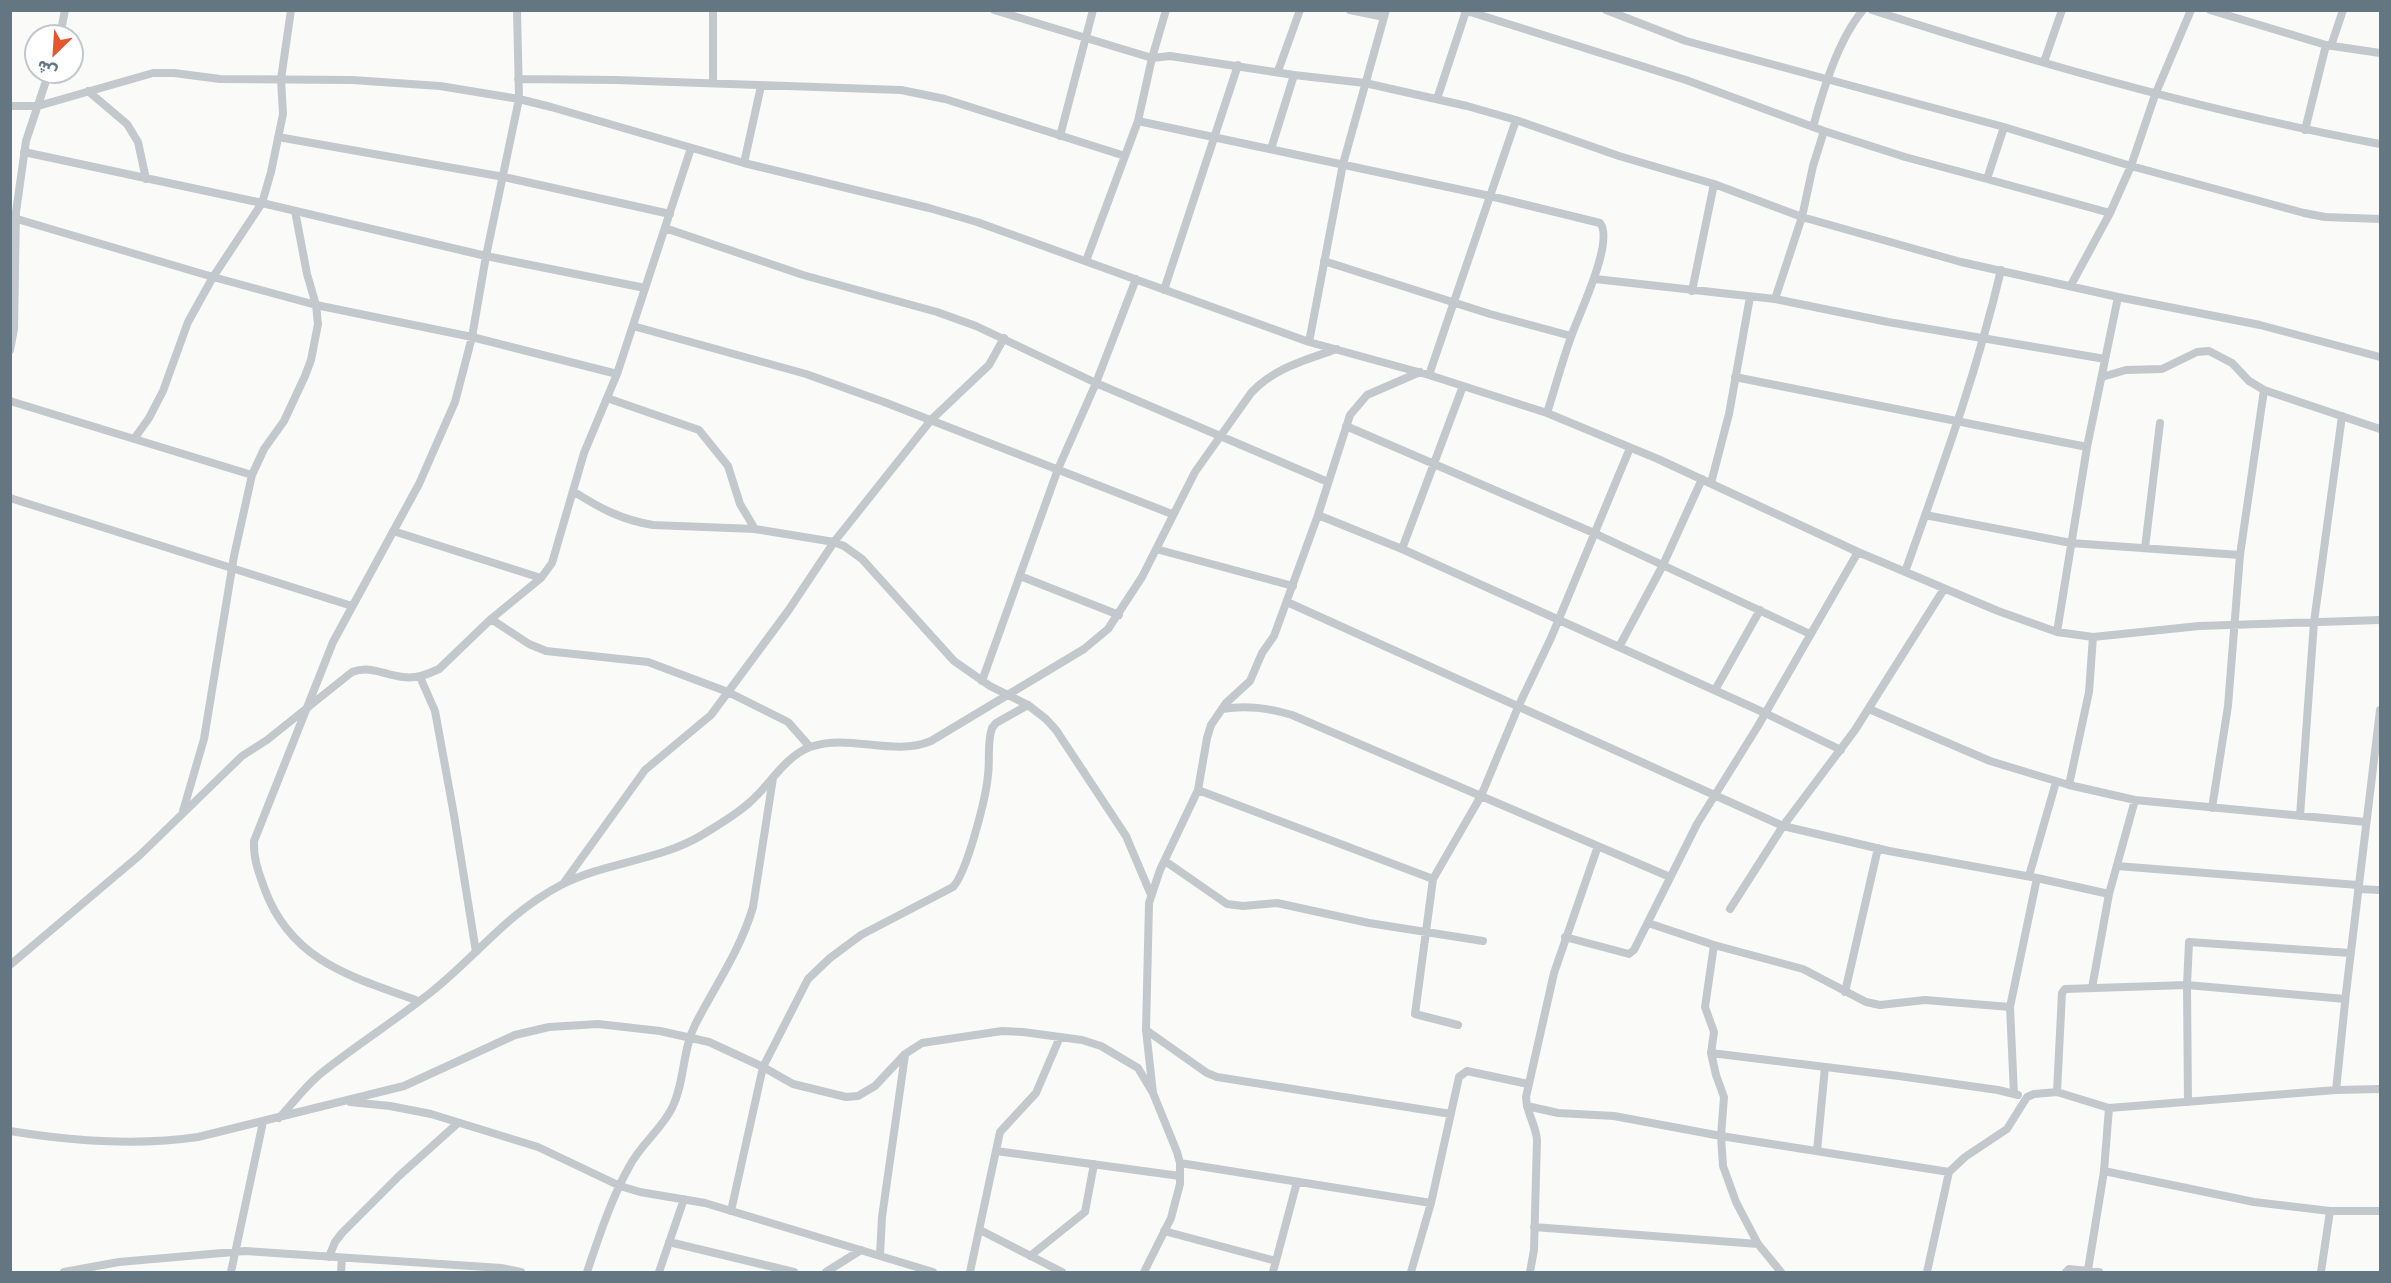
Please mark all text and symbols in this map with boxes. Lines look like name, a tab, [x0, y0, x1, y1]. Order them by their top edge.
north arrow	[24, 24, 84, 84]
text: ش	[34, 56, 60, 82]

